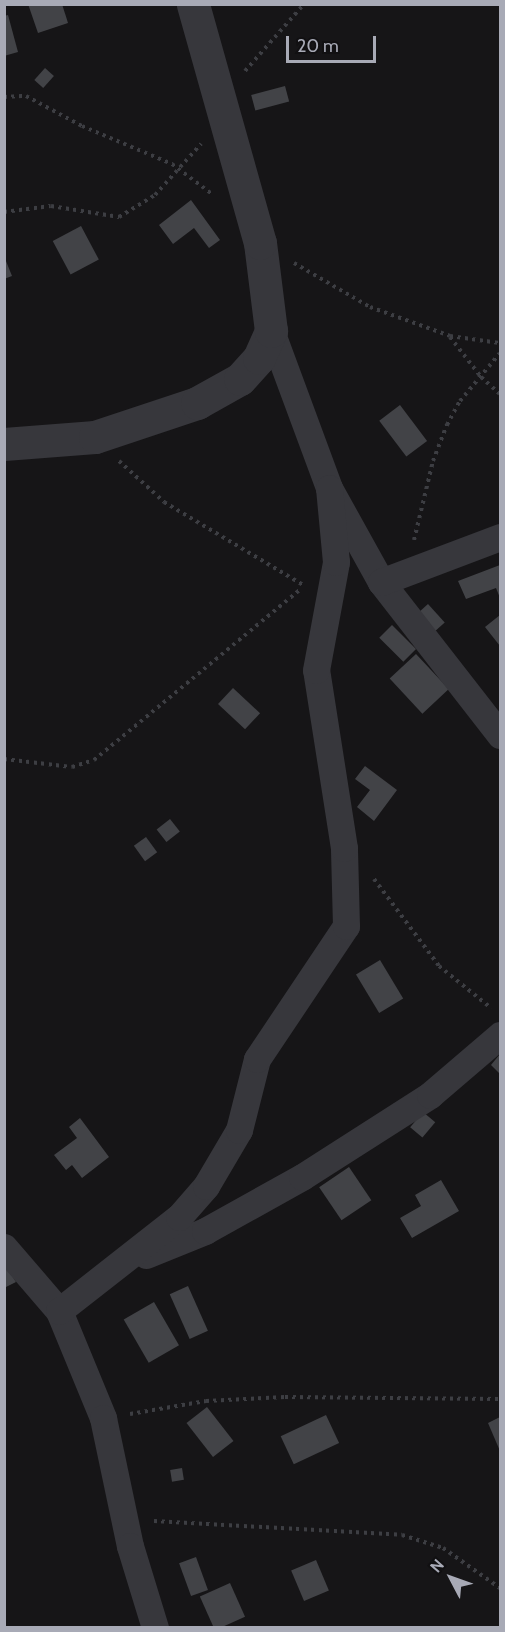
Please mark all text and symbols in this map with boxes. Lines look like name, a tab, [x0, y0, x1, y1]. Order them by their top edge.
scale bar	[289, 24, 379, 62]
text: 20 m	[297, 35, 339, 57]
north arrow	[421, 1548, 481, 1608]
text: N	[426, 1555, 448, 1576]

